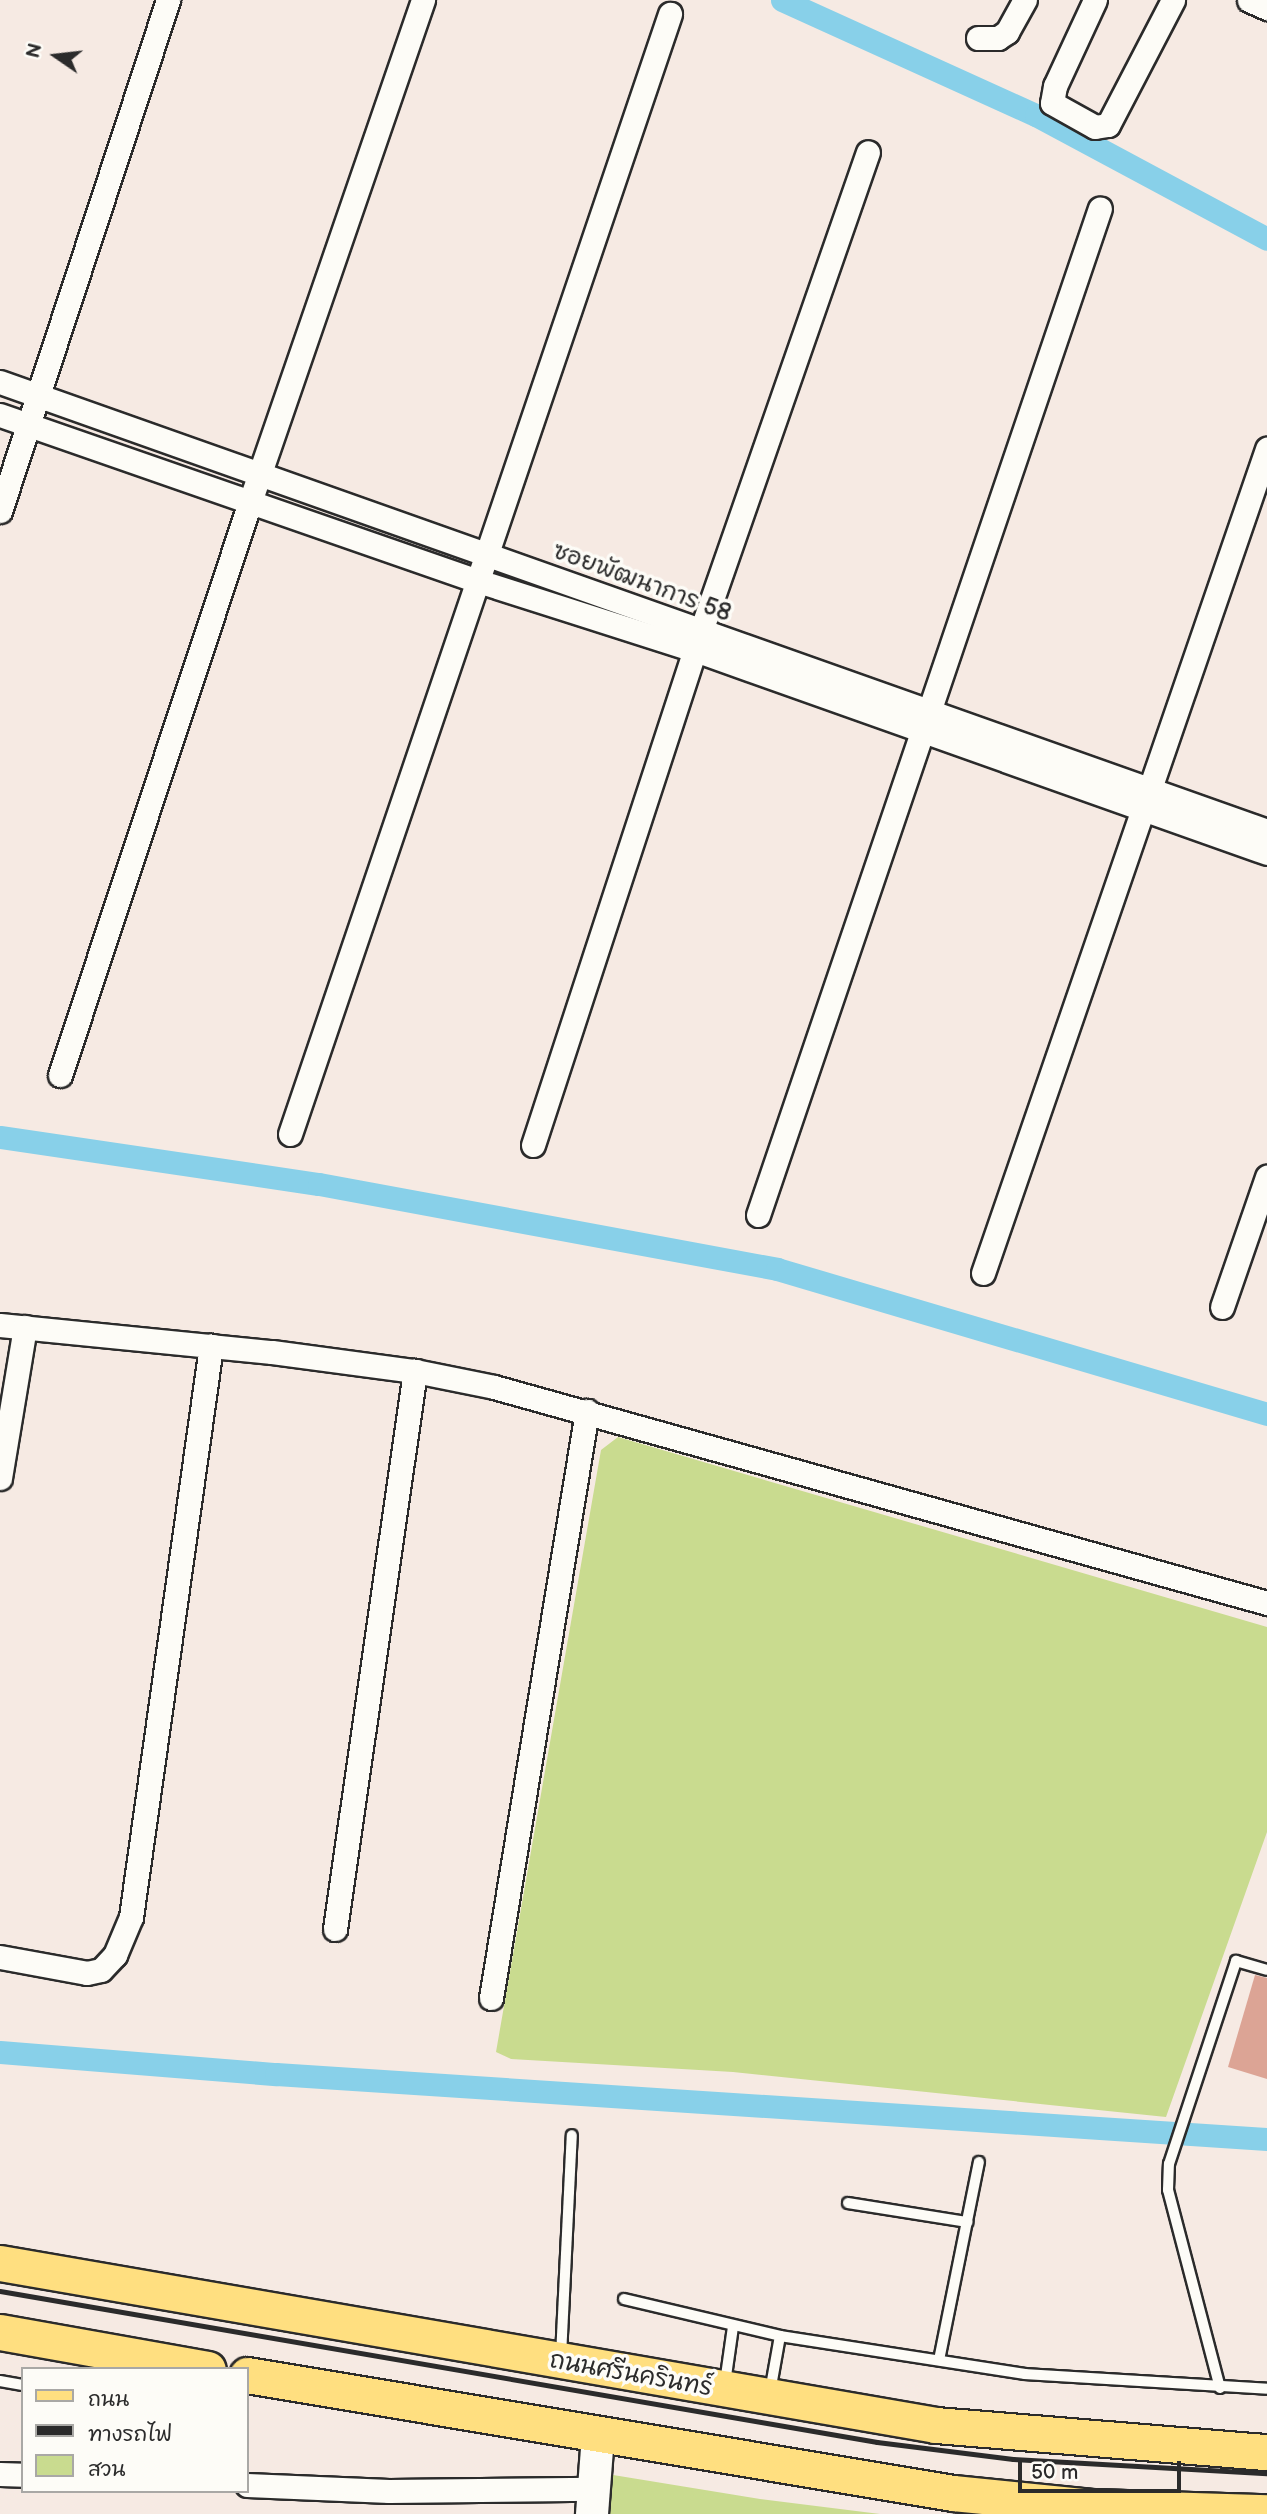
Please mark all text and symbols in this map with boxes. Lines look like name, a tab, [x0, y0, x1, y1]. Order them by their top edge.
north arrow	[21, 21, 91, 91]
text: N	[22, 41, 48, 61]
street label: ซอยพัฒนาการ 58	[549, 536, 735, 628]
street label: ถนนศรีนครินทร์	[548, 2346, 714, 2402]
legend	[21, 2367, 248, 2493]
text: ถนน	[88, 2387, 129, 2412]
text: ทางรถไฟ	[88, 2422, 173, 2447]
scale bar	[1022, 2448, 1185, 2492]
text: สวน	[88, 2457, 125, 2482]
text: 50 m	[1031, 2460, 1078, 2485]

